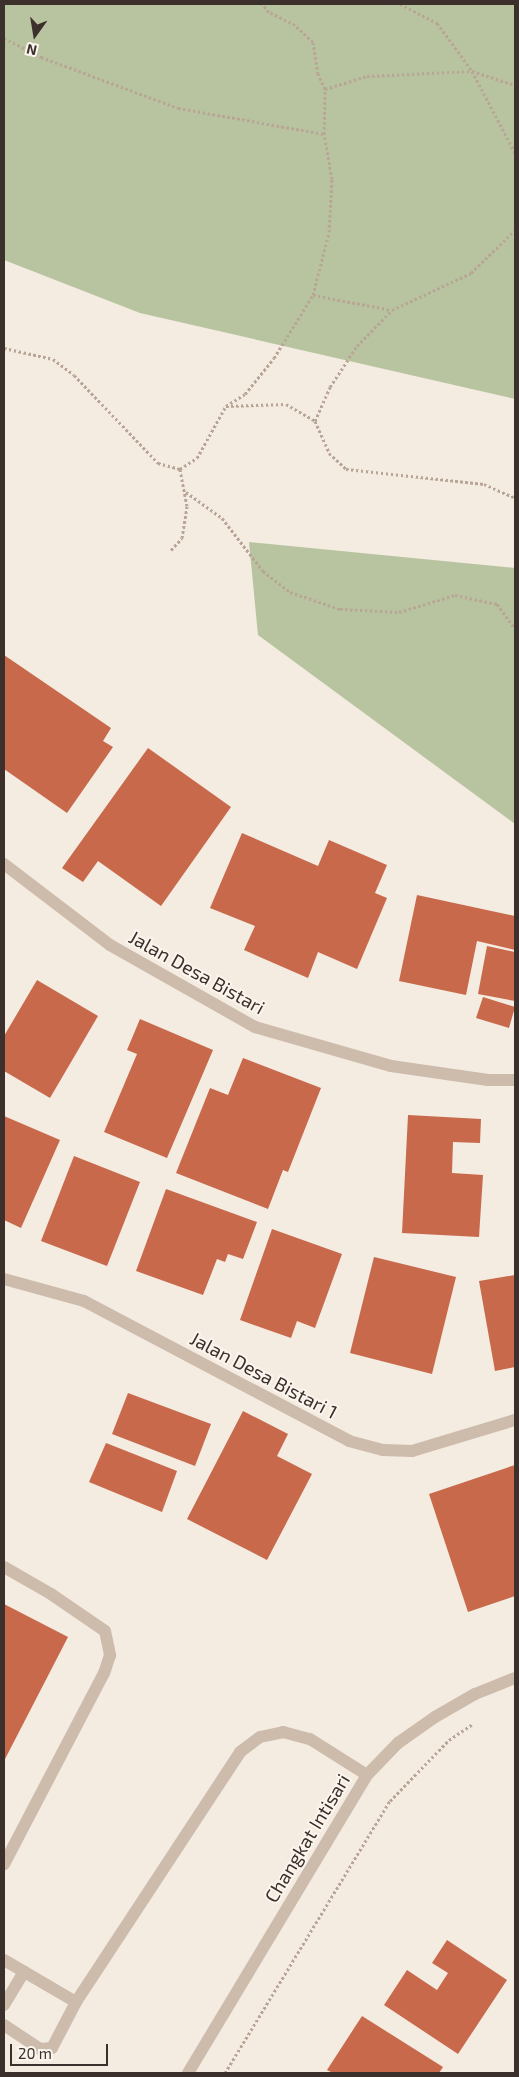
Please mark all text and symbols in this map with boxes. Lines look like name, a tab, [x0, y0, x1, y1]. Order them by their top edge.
north arrow	[10, 10, 60, 60]
text: N	[25, 41, 38, 60]
street label: Jalan Desa Bistari	[125, 925, 269, 1019]
street label: Jalan Desa Bistari 1	[187, 1327, 341, 1423]
street label: Changkat Intisari	[260, 1770, 354, 1906]
scale bar	[12, 2034, 110, 2066]
text: 20 m	[18, 2044, 52, 2062]

